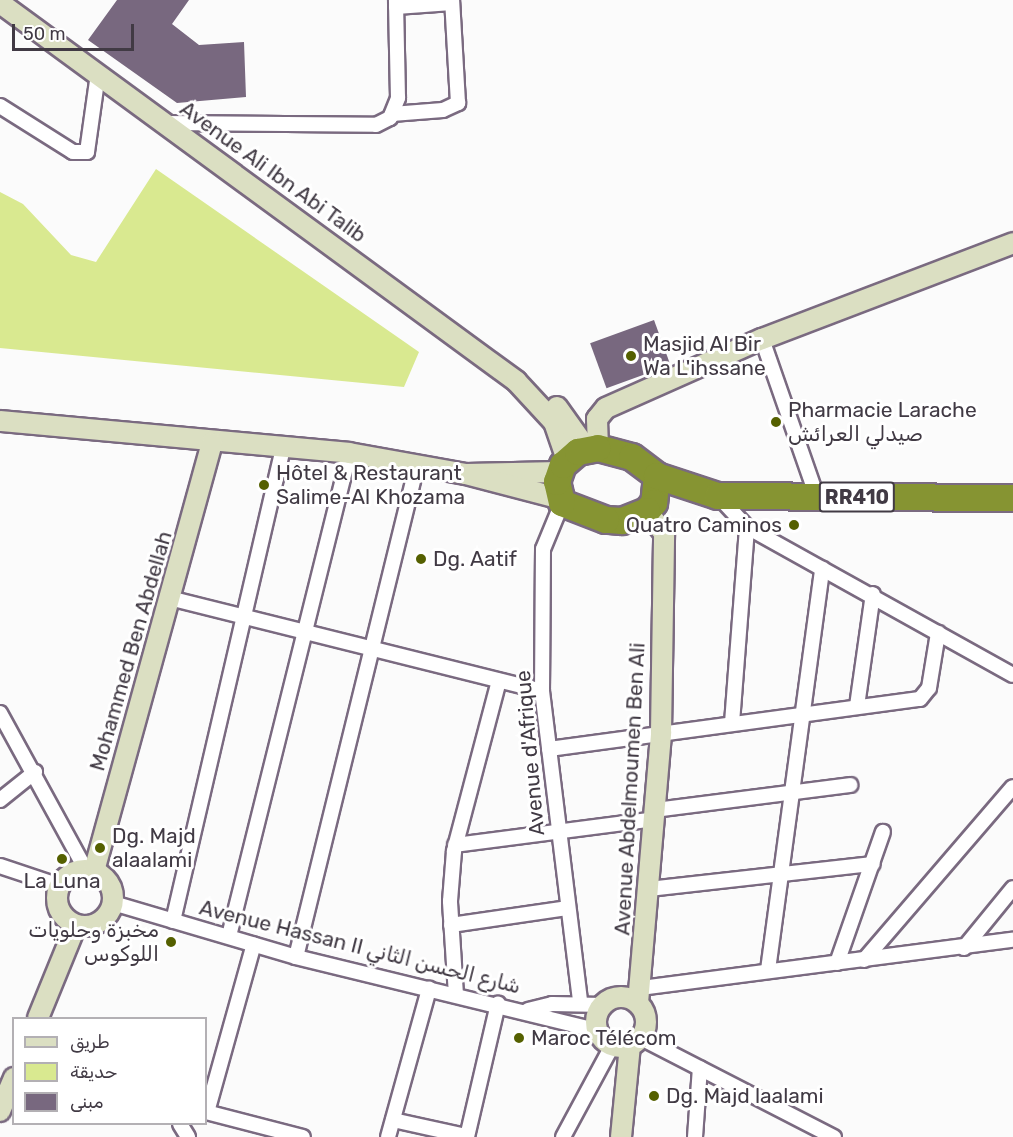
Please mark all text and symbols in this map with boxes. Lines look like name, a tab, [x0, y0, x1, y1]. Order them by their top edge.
scale bar	[15, 12, 136, 50]
text: 50 m	[23, 23, 66, 45]
street label: Avenue Ali Ibn Abi Talib	[174, 96, 372, 248]
place label: Masjid Al Bir Wa L'ihssane	[643, 331, 766, 381]
marker: Masjid Al Bir Wa L'ihssane	[624, 349, 638, 363]
place label: Pharmacie Larache صيدلي العرائش	[788, 397, 977, 447]
marker: Pharmacie Larache صيدلي العرائش	[769, 415, 783, 429]
place label: Hôtel & Restaurant Salime-Al Khozama	[276, 460, 465, 510]
marker: Hôtel & Restaurant Salime-Al Khozama	[257, 478, 271, 492]
road number: RR410	[818, 480, 896, 514]
place label: Quatro Caminos	[626, 512, 782, 538]
marker: Quatro Caminos	[787, 518, 801, 532]
street label: Mohammed Ben Abdellah	[85, 528, 177, 774]
place label: Dg. Aatif	[433, 546, 517, 572]
marker: Dg. Aatif	[414, 552, 428, 566]
street label: Avenue Abdelmoumen Ben Ali	[610, 641, 650, 937]
street label: Avenue d'Afrique	[510, 669, 550, 837]
place label: Dg. Majd alaalami	[112, 823, 196, 873]
marker: Dg. Majd alaalami	[93, 841, 107, 855]
marker: La Luna	[55, 852, 69, 866]
place label: La Luna	[23, 868, 101, 894]
street label: Avenue Hassan II شارع الحسن الثاني	[197, 895, 523, 999]
place label: مخبزة وحلويات اللوكوس	[28, 917, 159, 967]
marker: مخبزة وحلويات اللوكوس	[164, 935, 178, 949]
legend	[12, 1017, 207, 1125]
place label: Maroc Télécom	[531, 1025, 677, 1051]
text: طريق	[70, 1031, 110, 1053]
marker: Maroc Télécom	[512, 1031, 526, 1045]
text: حديقة	[70, 1061, 117, 1083]
place label: Dg. Majd laalami	[666, 1083, 824, 1109]
marker: Dg. Majd laalami	[647, 1089, 661, 1103]
text: مبنى	[70, 1091, 104, 1113]

